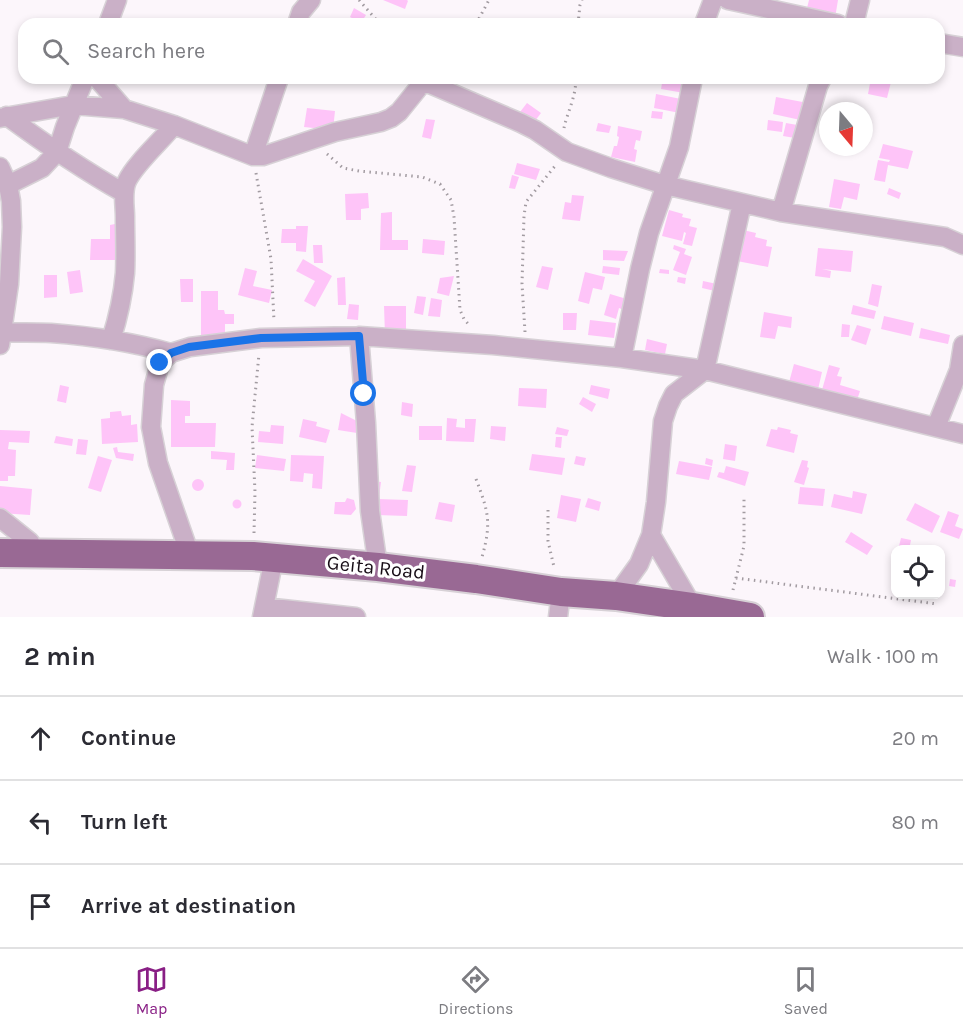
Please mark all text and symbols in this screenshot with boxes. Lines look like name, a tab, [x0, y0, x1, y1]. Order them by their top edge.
search box	[18, 18, 945, 84]
icon: search	[39, 35, 72, 68]
text: Search here	[87, 38, 205, 64]
north arrow	[819, 102, 873, 156]
route end	[146, 349, 172, 375]
route start	[350, 380, 376, 406]
map controls	[891, 545, 945, 599]
button: locate	[891, 545, 945, 599]
street label: Geita Road	[326, 551, 426, 584]
text: 2 min	[24, 641, 96, 672]
text: Walk · 100 m	[827, 645, 939, 668]
icon: ahead	[24, 722, 57, 755]
text: Continue	[81, 725, 176, 751]
text: 20 m	[892, 727, 939, 750]
icon: left	[24, 806, 57, 839]
text: Turn left	[81, 809, 168, 835]
text: 80 m	[891, 811, 939, 834]
icon: arrive	[24, 890, 57, 923]
text: Arrive at destination	[81, 893, 296, 919]
tab: Map	[135, 963, 168, 1018]
tab: Directions	[438, 963, 513, 1018]
tab: Saved	[784, 963, 828, 1018]

